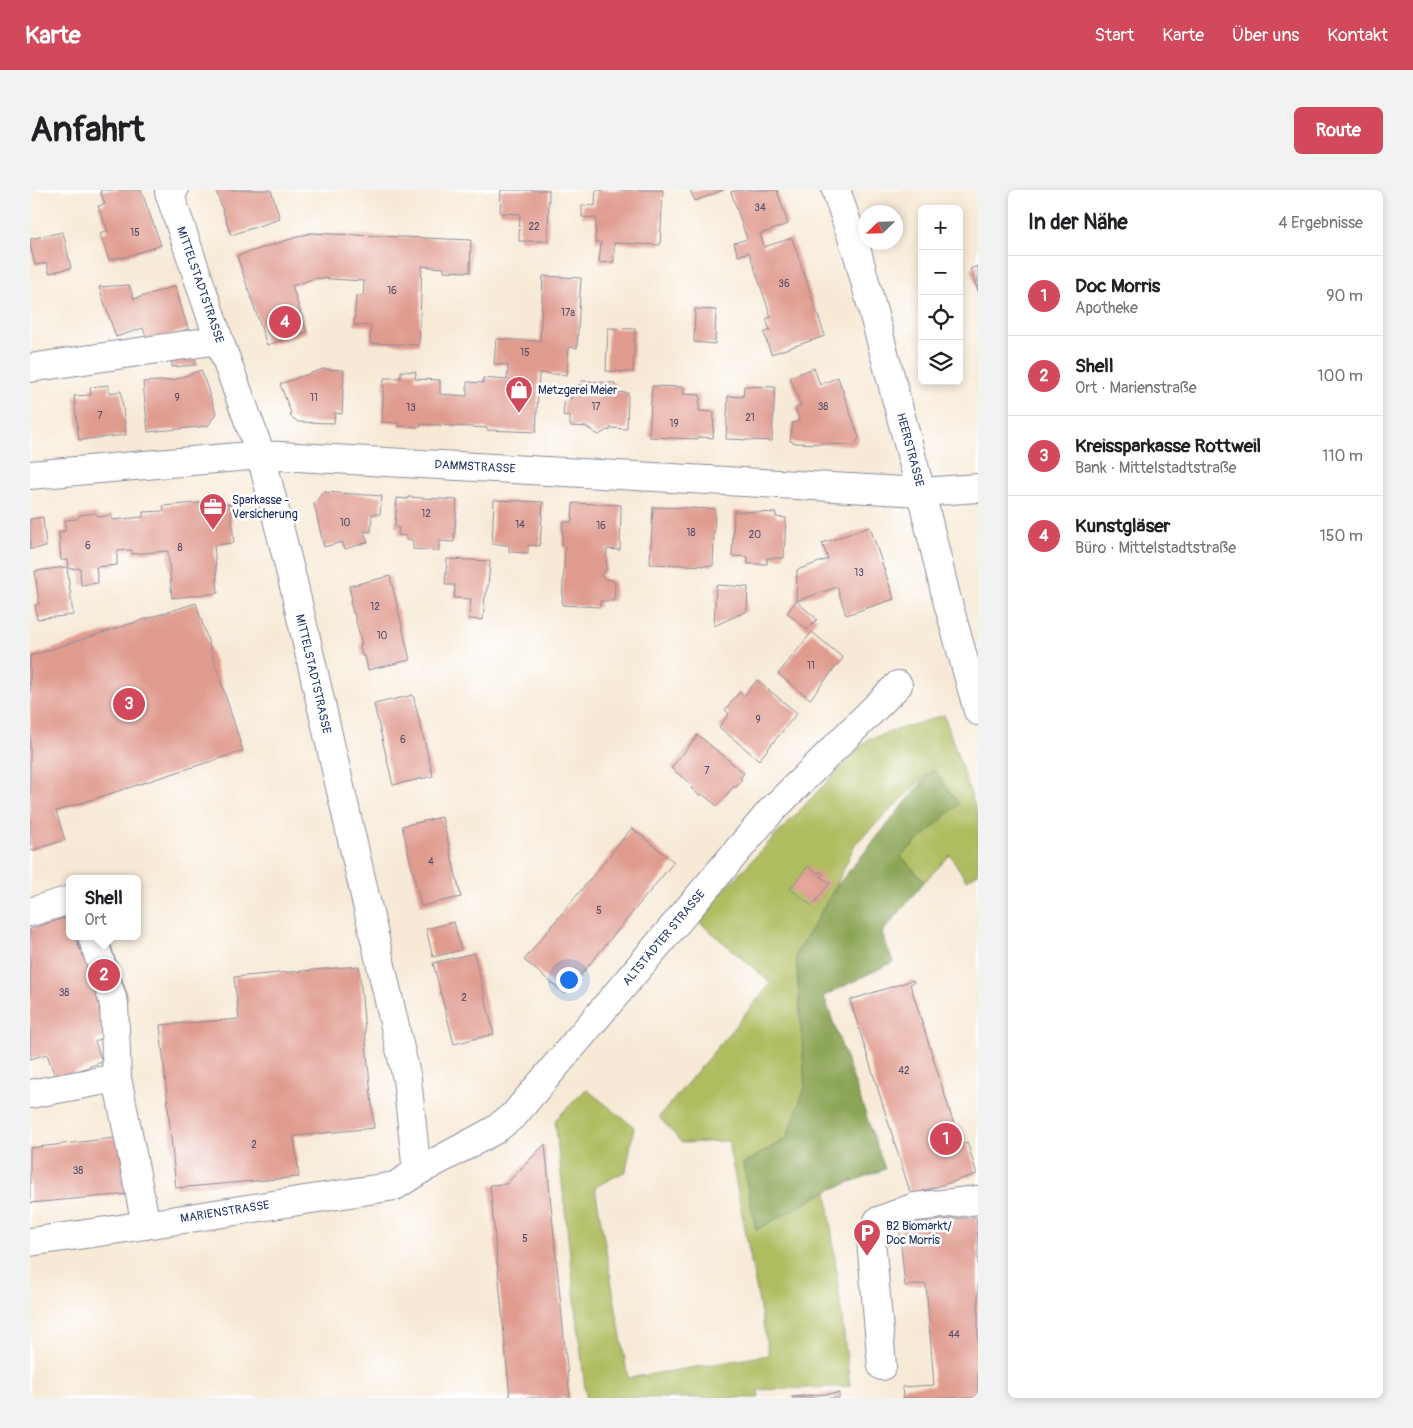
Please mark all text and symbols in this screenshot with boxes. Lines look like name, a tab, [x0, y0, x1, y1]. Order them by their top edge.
text: Karte	[25, 21, 81, 50]
text: Start	[1094, 24, 1134, 47]
text: Karte	[1162, 24, 1204, 47]
text: Über uns	[1232, 24, 1299, 47]
text: Kontakt	[1327, 24, 1388, 47]
button: Route	[1294, 107, 1383, 154]
text: Anfahrt	[30, 108, 145, 152]
house number: 34	[754, 202, 766, 214]
north arrow	[858, 205, 903, 250]
map controls	[918, 205, 963, 385]
button: +	[918, 205, 963, 250]
text: In der Nähe	[1028, 209, 1128, 236]
text: 4 Ergebnisse	[1278, 213, 1363, 233]
house number: 22	[528, 221, 540, 233]
street label: MITTELSTADTSTRASSE	[173, 225, 227, 345]
house number: 15	[130, 227, 140, 239]
button: −	[918, 250, 963, 295]
text: Doc Morris	[1075, 274, 1160, 298]
house number: 36	[778, 278, 790, 290]
house number: 16	[387, 285, 397, 297]
text: 1	[1041, 286, 1047, 306]
text: 90 m	[1326, 286, 1363, 306]
button: locate	[918, 295, 963, 340]
text: Apotheke	[1075, 298, 1138, 318]
pin: 4	[269, 303, 301, 341]
house number: 17a	[561, 307, 575, 319]
button: layers	[918, 340, 963, 385]
house number: 15	[520, 347, 530, 359]
text: Shell	[1075, 354, 1113, 378]
text: 2	[1040, 366, 1048, 386]
text: 100 m	[1317, 366, 1363, 386]
shop icon: Metzgerei Meier	[504, 375, 534, 414]
text: Ort · Marienstraße	[1075, 378, 1197, 398]
place label: Metzgerei Meier	[538, 383, 618, 398]
house number: 9	[174, 392, 180, 404]
house number: 11	[310, 392, 318, 404]
house number: 17	[591, 401, 601, 413]
house number: 38	[818, 401, 828, 413]
house number: 13	[406, 402, 416, 414]
house number: 7	[97, 410, 103, 422]
house number: 21	[745, 412, 755, 424]
street label: HEERSTRASSE	[893, 412, 927, 488]
house number: 19	[669, 418, 679, 430]
text: Kreissparkasse Rottweil	[1075, 434, 1261, 458]
text: 3	[1040, 446, 1048, 466]
text: 110 m	[1322, 446, 1363, 466]
street label: DAMMSTRASSE	[434, 457, 516, 477]
text: Bank · Mittelstadtstraße	[1075, 458, 1237, 478]
office icon: Sparkasse - Versicherung	[198, 492, 228, 531]
place label: Sparkasse - Versicherung	[232, 493, 298, 522]
house number: 12	[421, 508, 431, 520]
text: Kunstgläser	[1075, 514, 1170, 538]
house number: 10	[340, 517, 351, 529]
house number: 14	[515, 519, 525, 531]
house number: 16	[596, 520, 606, 532]
text: 4	[1039, 526, 1049, 546]
text: 150 m	[1319, 526, 1363, 546]
house number: 18	[687, 527, 695, 539]
house number: 20	[749, 529, 761, 541]
text: Büro · Mittelstadtstraße	[1075, 538, 1236, 558]
house number: 6	[85, 540, 91, 552]
house number: 8	[177, 542, 183, 554]
house number: 13	[854, 567, 864, 579]
house number: 12	[370, 601, 380, 613]
street label: MITTELSTADTSTRASSE	[292, 613, 334, 735]
house number: 10	[377, 630, 388, 642]
house number: 11	[807, 660, 815, 672]
pin: 3	[113, 685, 145, 723]
house number: 9	[755, 714, 761, 726]
house number: 6	[400, 734, 406, 746]
house number: 7	[704, 765, 710, 777]
house number: 4	[428, 856, 434, 868]
popup	[66, 875, 141, 940]
text: Shell	[84, 886, 123, 910]
street label: ALTSTÄDTER STRASSE	[619, 886, 709, 989]
house number: 5	[596, 905, 602, 917]
text: Ort	[84, 910, 107, 930]
pin: 2	[88, 956, 120, 994]
your location	[556, 967, 582, 993]
house number: 38	[59, 987, 69, 999]
house number: 2	[461, 992, 467, 1004]
house number: 42	[898, 1065, 910, 1077]
pin: 1	[930, 1120, 962, 1158]
house number: 2	[251, 1139, 257, 1151]
house number: 38	[73, 1165, 83, 1177]
street label: MARIENSTRASSE	[179, 1198, 271, 1226]
parking icon: B2 Biomarkt/ Doc Morris	[852, 1218, 882, 1257]
place label: B2 Biomarkt/ Doc Morris	[886, 1219, 952, 1248]
house number: 5	[522, 1233, 528, 1245]
house number: 44	[948, 1329, 960, 1341]

